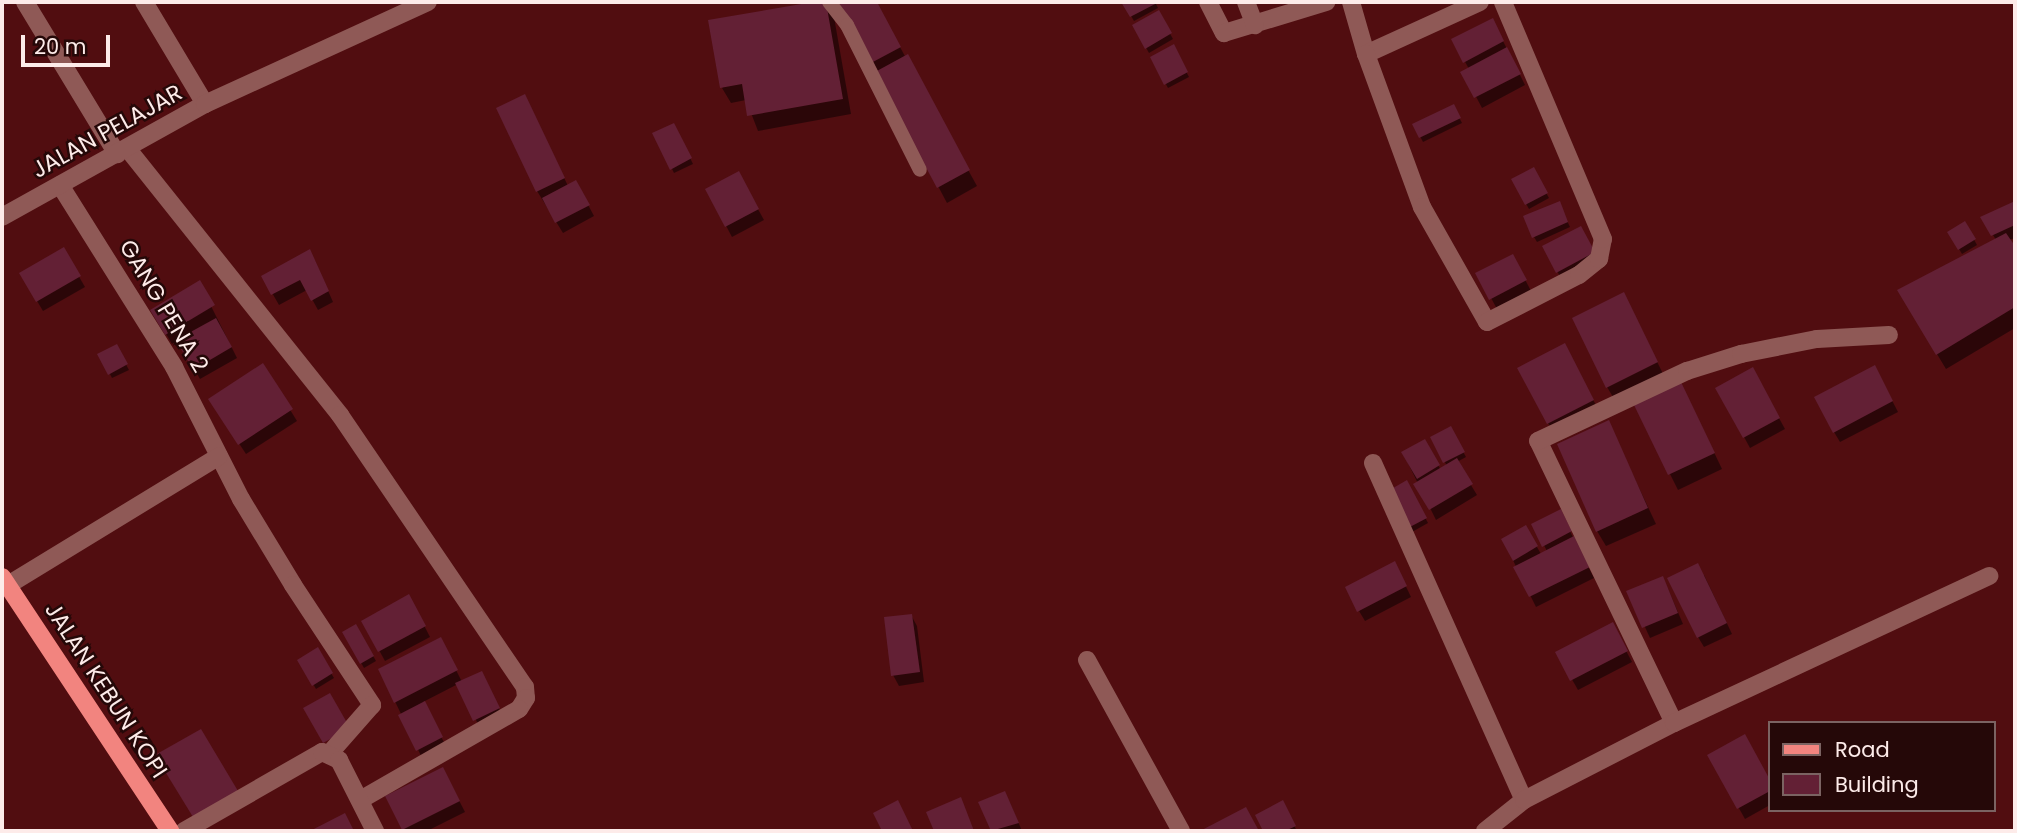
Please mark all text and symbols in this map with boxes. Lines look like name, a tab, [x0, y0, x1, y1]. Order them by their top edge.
scale bar	[24, 21, 114, 65]
text: 20 m	[34, 32, 87, 61]
street label: JALAN PELAJAR	[27, 78, 187, 184]
street label: GANG PENA 2	[114, 235, 214, 377]
street label: JALAN KEBUN KOPI	[39, 597, 173, 783]
legend	[1769, 721, 1996, 812]
text: Road	[1835, 735, 1890, 764]
text: Building	[1835, 770, 1919, 799]

